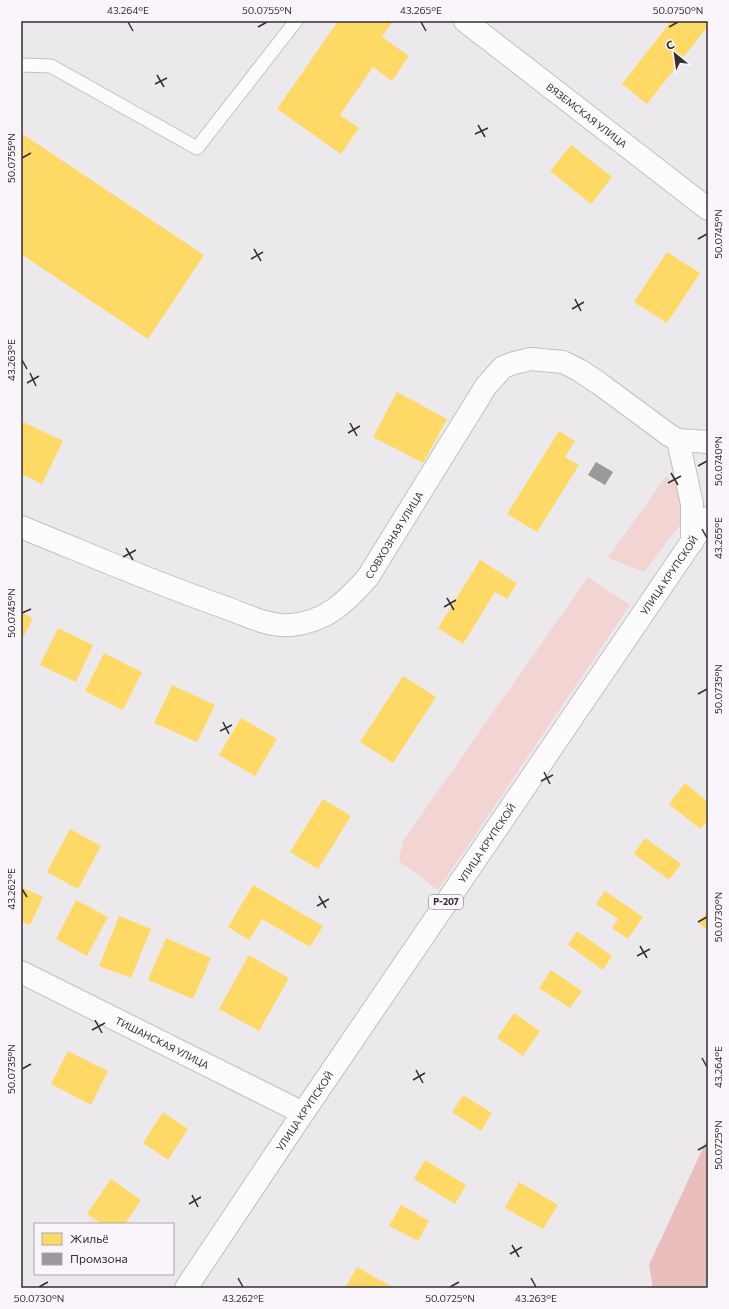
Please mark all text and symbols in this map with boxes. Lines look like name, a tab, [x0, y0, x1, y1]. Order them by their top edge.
text: 43.264°E	[107, 4, 149, 16]
text: 50.0755°N	[242, 4, 292, 16]
text: 43.265°E	[400, 4, 442, 16]
text: 50.0750°N	[653, 4, 703, 16]
north arrow	[655, 34, 695, 74]
text: С	[663, 37, 677, 52]
street label: ВЯЗЕМСКАЯ УЛИЦА	[544, 80, 630, 150]
text: 50.0755°N	[5, 133, 17, 183]
text: 50.0745°N	[712, 209, 724, 259]
text: 43.263°E	[5, 339, 17, 381]
text: 50.0740°N	[712, 436, 724, 486]
street label: СОВХОЗНАЯ УЛИЦА	[363, 489, 425, 581]
text: 43.265°E	[712, 517, 724, 559]
street label: УЛИЦА КРУПСКОЙ	[638, 533, 700, 617]
text: 50.0745°N	[5, 588, 17, 638]
text: 50.0735°N	[712, 664, 724, 714]
street label: УЛИЦА КРУПСКОЙ	[455, 801, 518, 885]
text: 43.262°E	[5, 868, 17, 910]
text: 50.0730°N	[712, 892, 724, 942]
road number: Р-207	[429, 895, 463, 909]
street label: ТИШАНСКАЯ УЛИЦА	[113, 1014, 211, 1071]
text: 50.0735°N	[5, 1044, 17, 1094]
text: 43.264°E	[712, 1046, 724, 1088]
street label: УЛИЦА КРУПСКОЙ	[273, 1069, 336, 1153]
text: 50.0725°N	[712, 1120, 724, 1170]
legend	[34, 1223, 174, 1275]
text: Жильё	[70, 1231, 109, 1245]
text: Промзона	[70, 1251, 128, 1265]
text: 50.0730°N	[14, 1292, 64, 1304]
text: 43.262°E	[222, 1292, 264, 1304]
text: 50.0725°N	[425, 1292, 475, 1304]
text: 43.263°E	[515, 1292, 557, 1304]

